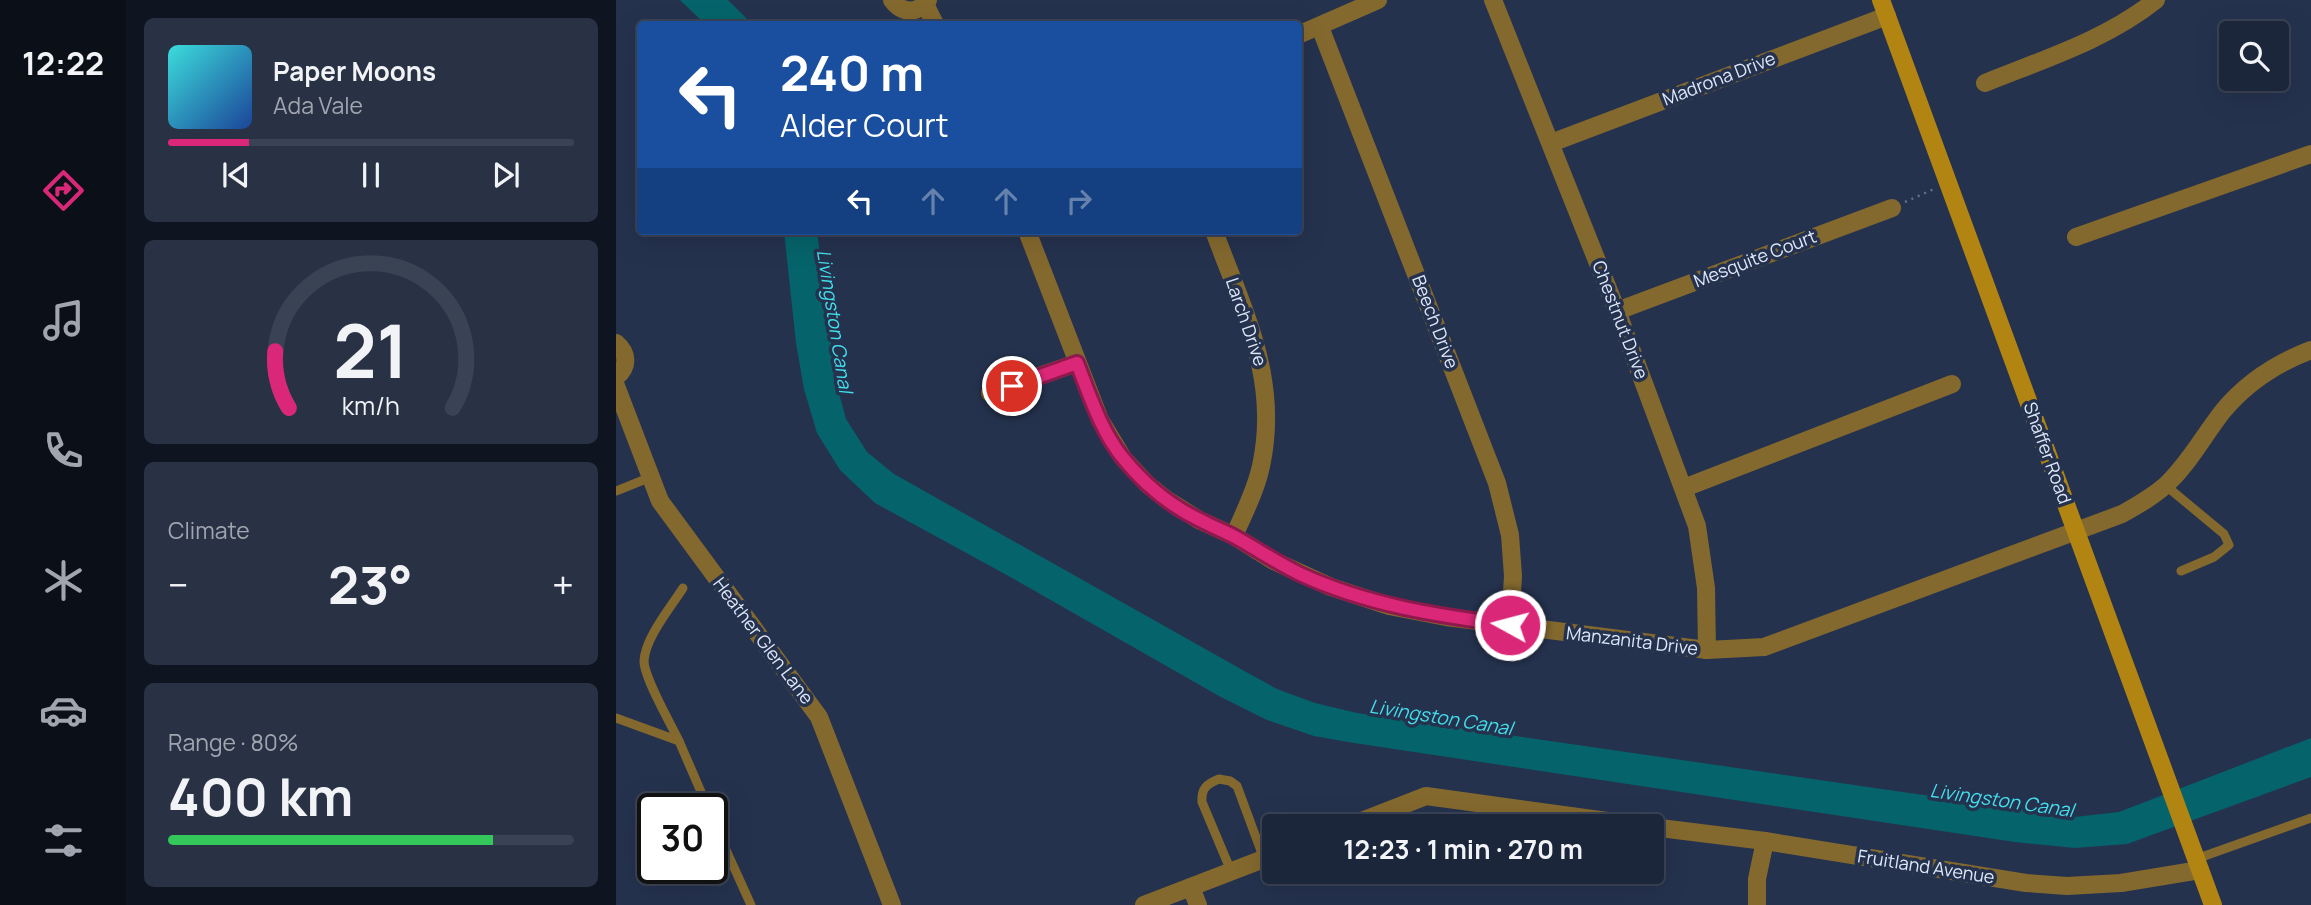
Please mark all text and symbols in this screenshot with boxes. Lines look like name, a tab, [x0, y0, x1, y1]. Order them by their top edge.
map controls	[2219, 21, 2289, 91]
button: search	[2219, 21, 2289, 91]
text: 240 m	[780, 39, 924, 106]
text: 12:22	[22, 41, 104, 85]
street label: Madrona Drive	[1659, 46, 1779, 111]
icon: left	[665, 49, 756, 140]
text: Paper Moons	[273, 53, 436, 89]
text: Ada Vale	[273, 89, 363, 121]
text: Alder Court	[780, 103, 949, 147]
icon: previous	[217, 156, 255, 194]
icon: pause	[352, 156, 390, 194]
icon: next	[487, 156, 525, 194]
icon: directions	[39, 166, 88, 215]
icon: left	[841, 182, 879, 220]
icon: ahead	[914, 182, 952, 220]
icon: ahead	[987, 182, 1025, 220]
icon: right	[1060, 182, 1098, 220]
street label: Mesquite Court	[1690, 224, 1819, 292]
water label: Livingston Canal	[811, 247, 860, 397]
street label: Chestnut Drive	[1587, 257, 1655, 382]
street label: Beech Drive	[1407, 271, 1465, 372]
street label: Larch Drive	[1221, 274, 1273, 369]
icon: music	[39, 296, 88, 345]
text: 21	[333, 300, 409, 400]
pin	[982, 356, 1042, 416]
icon: arrive	[993, 367, 1031, 405]
text: km/h	[342, 387, 400, 422]
street label: Shaffer Road	[2018, 398, 2077, 507]
icon: phone	[39, 426, 88, 475]
text: Climate	[168, 514, 250, 546]
text: 23°	[328, 549, 413, 620]
icon: climate	[39, 556, 88, 605]
text: −	[168, 558, 189, 610]
text: +	[552, 558, 574, 610]
street label: Heather Glen Lane	[708, 572, 819, 709]
position arrow	[1473, 588, 1547, 662]
street label: Manzanita Drive	[1565, 620, 1699, 660]
icon: car	[39, 686, 88, 735]
water label: Livingston Canal	[1367, 693, 1517, 742]
text: Range · 80%	[168, 726, 299, 758]
text: 400 km	[168, 761, 353, 832]
water label: Livingston Canal	[1929, 777, 2078, 823]
speed limit sign: 30	[637, 793, 728, 884]
icon: filters	[39, 816, 88, 865]
text: 12:23 · 1 min · 270 m	[1343, 831, 1583, 867]
street label: Fruitland Avenue	[1856, 843, 1996, 889]

